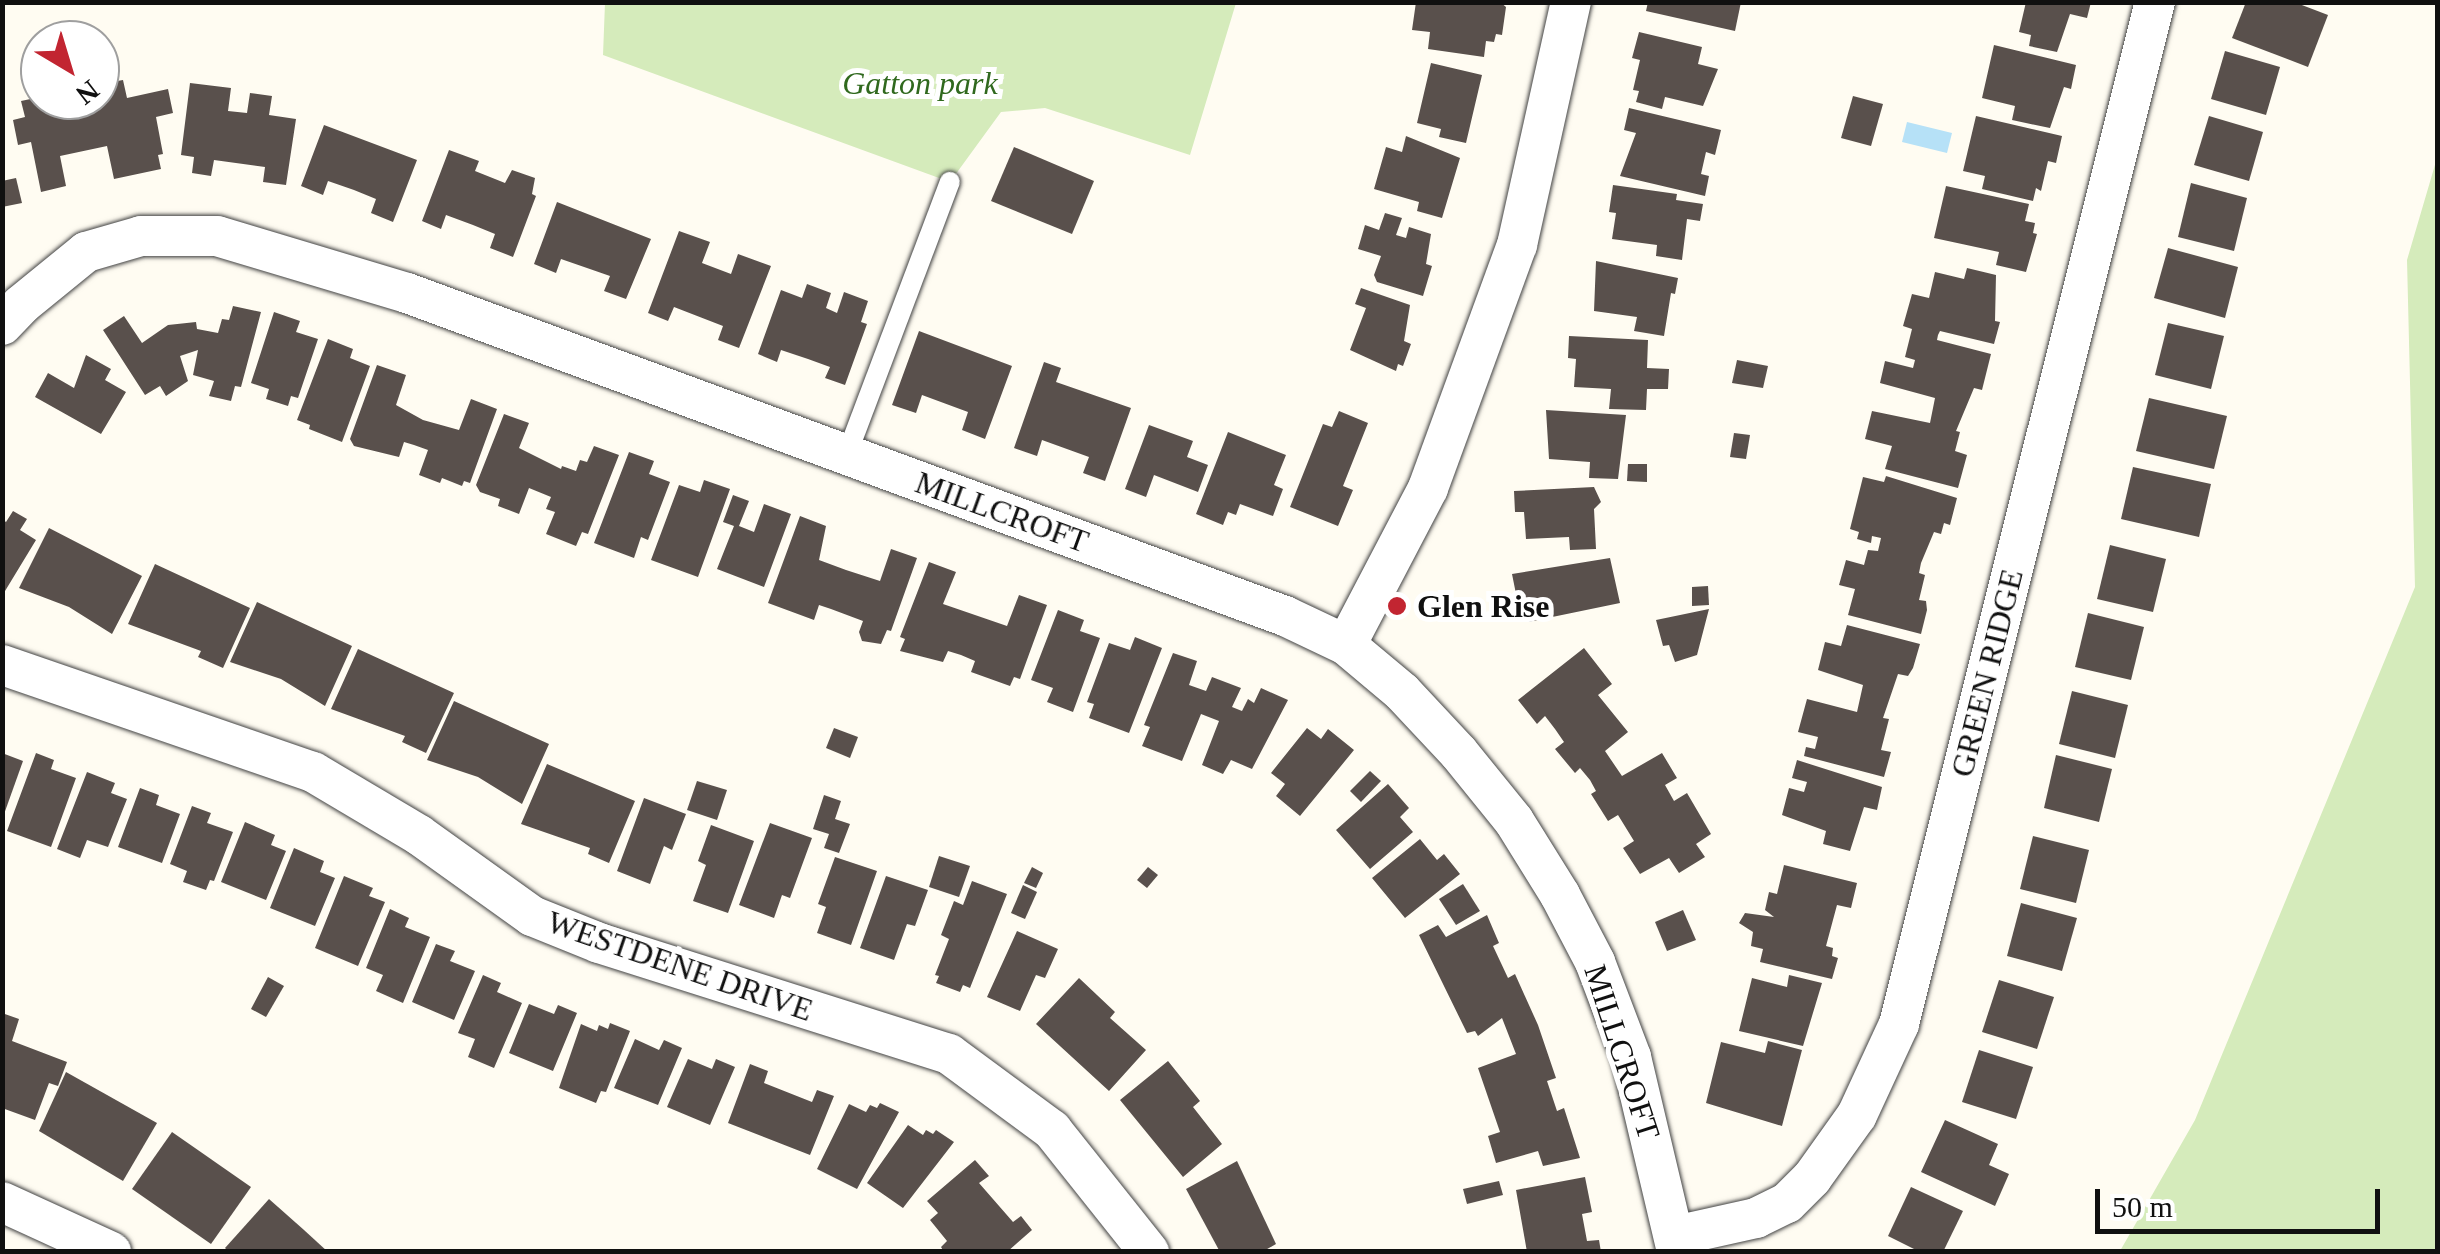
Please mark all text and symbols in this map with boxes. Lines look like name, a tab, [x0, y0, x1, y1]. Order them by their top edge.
north arrow	[20, 20, 120, 120]
park label: Gatton park	[842, 64, 998, 102]
text: N	[70, 74, 105, 111]
street label: MILLCROFT	[910, 463, 1094, 561]
street label: GREEN RIDGE	[1943, 565, 2031, 781]
place label: Glen Rise	[1417, 587, 1549, 625]
marker: Glen Rise	[1386, 595, 1408, 617]
street label: WESTDENE DRIVE	[542, 903, 818, 1029]
street label: MILLCROFT	[1576, 960, 1668, 1144]
scale bar	[2100, 1169, 2385, 1231]
text: 50 m	[2112, 1190, 2173, 1223]

